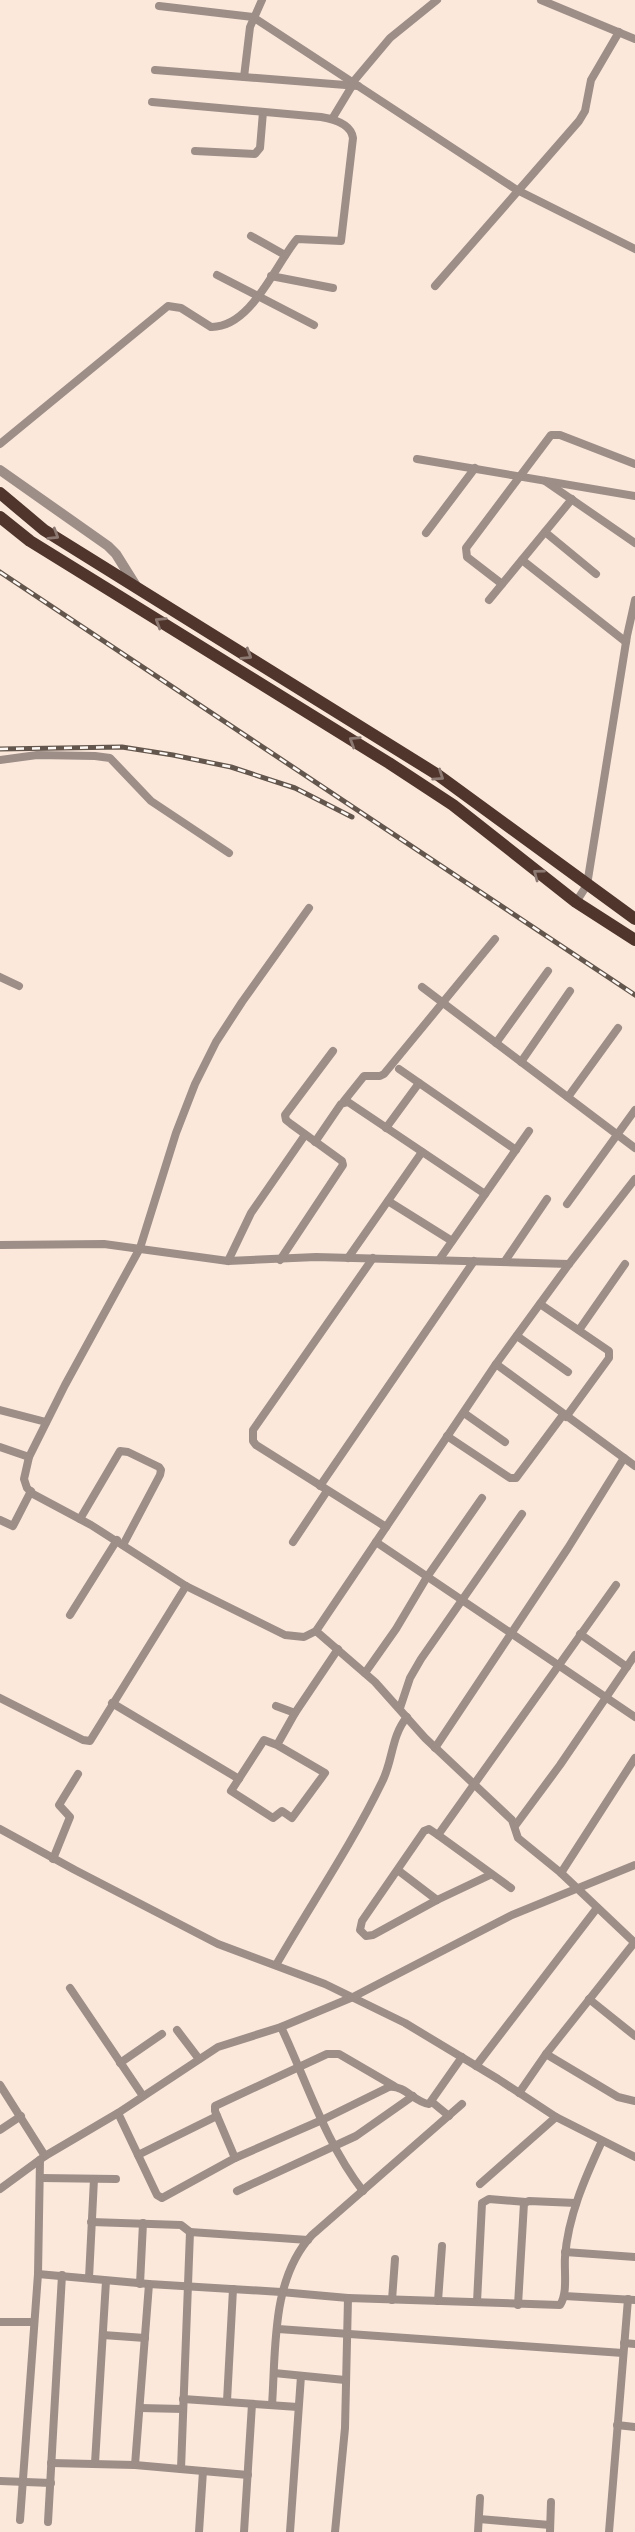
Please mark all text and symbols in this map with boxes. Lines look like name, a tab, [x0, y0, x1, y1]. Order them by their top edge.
one-way arrow	[46, 527, 59, 540]
one-way arrow	[155, 617, 168, 630]
one-way arrow	[240, 646, 253, 659]
one-way arrow	[348, 737, 361, 750]
one-way arrow	[432, 768, 445, 781]
one-way arrow	[534, 869, 546, 882]

